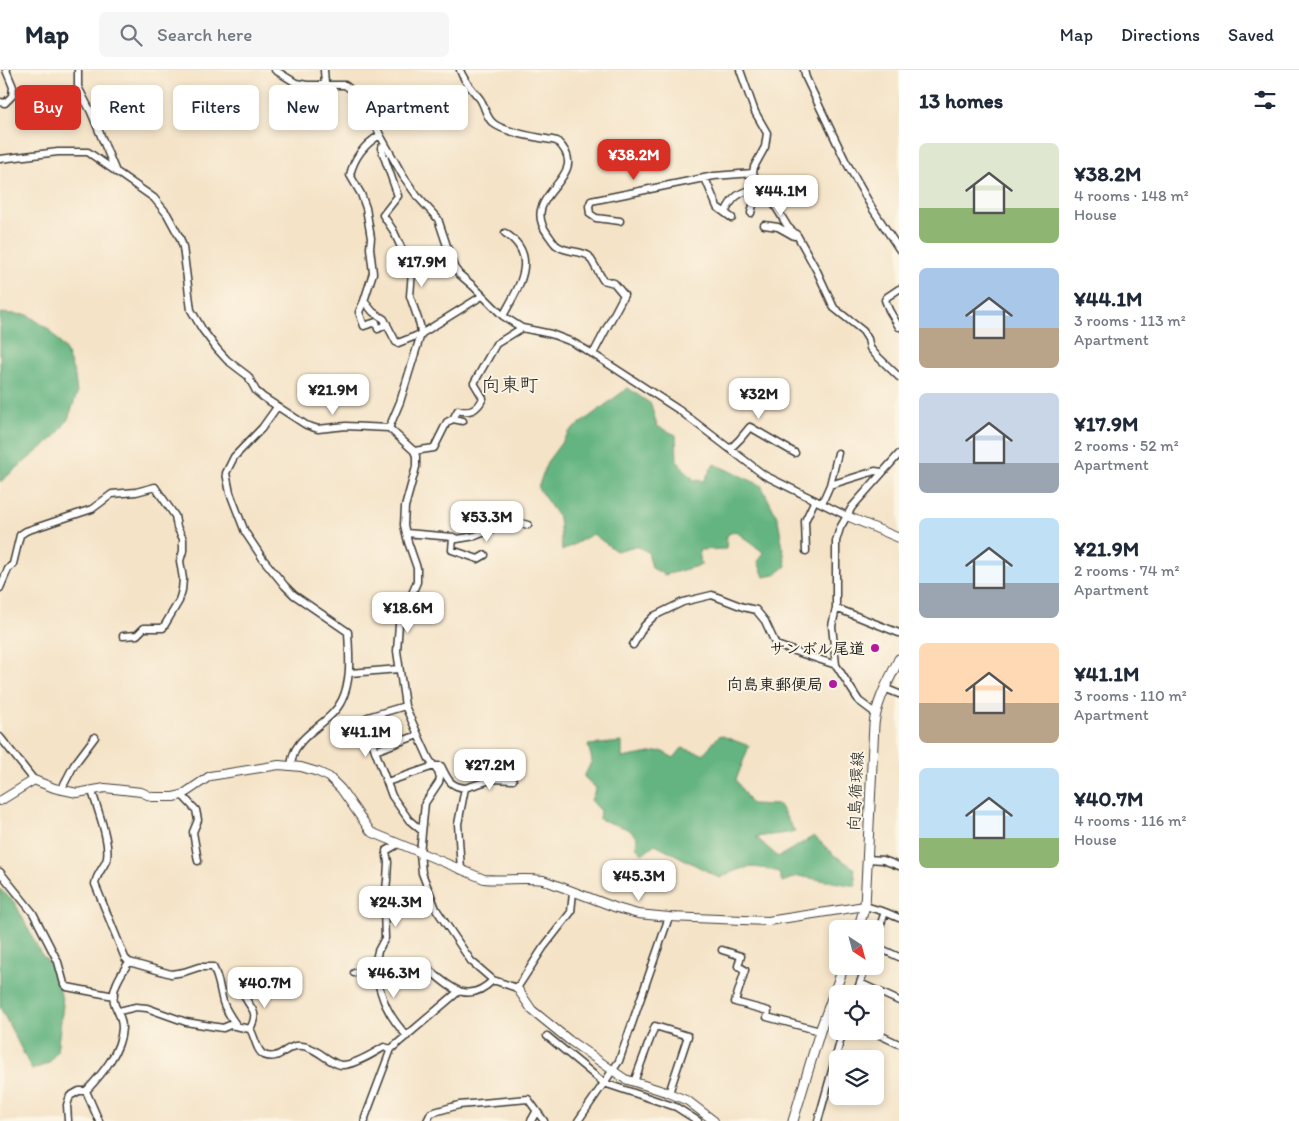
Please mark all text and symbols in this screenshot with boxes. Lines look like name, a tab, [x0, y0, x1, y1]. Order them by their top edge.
search box	[99, 12, 449, 57]
text: Map	[25, 20, 69, 49]
icon: search	[117, 21, 145, 49]
text: Search here	[157, 23, 252, 46]
text: Map	[1060, 24, 1093, 46]
text: Directions	[1121, 24, 1200, 46]
text: Saved	[1228, 24, 1274, 46]
chip: Buy	[15, 85, 81, 130]
chip: Rent	[91, 85, 163, 130]
chip: Filters	[173, 85, 259, 130]
chip: New	[269, 85, 338, 130]
chip: Apartment	[348, 85, 468, 130]
icon: filters	[1251, 86, 1279, 114]
text: 13 homes	[919, 88, 1003, 113]
pin: ¥38.2M	[593, 138, 675, 181]
text: ¥38.2M	[608, 145, 660, 164]
text: ¥38.2M	[1074, 161, 1141, 186]
icon: home	[959, 163, 1019, 223]
pin: ¥44.1M	[740, 174, 822, 217]
text: ¥44.1M	[755, 181, 807, 200]
text: 4 rooms · 148 m²	[1074, 186, 1189, 205]
text: House	[1074, 205, 1117, 224]
pin: ¥17.9M	[381, 246, 463, 288]
text: ¥17.9M	[397, 252, 447, 271]
text: ¥44.1M	[1074, 286, 1142, 311]
icon: home	[959, 288, 1019, 348]
text: 3 rooms · 113 m²	[1074, 311, 1186, 330]
text: Apartment	[1074, 330, 1149, 349]
district label: 向東町	[481, 373, 539, 396]
pin: ¥21.9M	[292, 374, 374, 416]
pin: ¥32M	[729, 378, 789, 420]
text: ¥21.9M	[308, 380, 358, 399]
text: ¥32M	[740, 384, 778, 403]
text: ¥17.9M	[1074, 411, 1139, 436]
icon: home	[959, 413, 1019, 473]
text: 2 rooms · 52 m²	[1074, 436, 1179, 455]
text: Apartment	[1074, 455, 1149, 474]
pin: ¥53.3M	[446, 500, 528, 543]
text: ¥53.3M	[461, 507, 513, 526]
text: ¥21.9M	[1074, 536, 1139, 561]
icon: home	[959, 538, 1019, 598]
text: 2 rooms · 74 m²	[1074, 561, 1179, 580]
text: Apartment	[1074, 580, 1149, 599]
pin: ¥18.6M	[367, 592, 449, 634]
text: ¥18.6M	[383, 598, 433, 617]
place label: サンボル尾道	[769, 639, 865, 658]
marker: サンボル尾道	[869, 642, 881, 654]
text: ¥41.1M	[1074, 661, 1140, 686]
icon: home	[959, 663, 1019, 723]
place label: 向島東郵便局	[727, 675, 823, 694]
marker: 向島東郵便局	[827, 678, 839, 690]
text: 3 rooms · 110 m²	[1074, 686, 1187, 705]
text: Apartment	[1074, 705, 1149, 724]
pin: ¥41.1M	[325, 716, 407, 758]
text: ¥41.1M	[341, 722, 391, 741]
pin: ¥27.2M	[449, 748, 531, 791]
street label: 向島循環線	[844, 751, 867, 831]
text: ¥27.2M	[465, 755, 515, 774]
text: ¥40.7M	[1074, 786, 1143, 811]
icon: home	[959, 788, 1019, 848]
text: 4 rooms · 116 m²	[1074, 811, 1186, 830]
text: House	[1074, 830, 1117, 849]
pin: ¥45.3M	[598, 860, 680, 902]
text: ¥45.3M	[613, 866, 665, 885]
pin: ¥24.3M	[355, 886, 437, 928]
text: ¥24.3M	[370, 892, 422, 911]
north arrow	[829, 920, 884, 975]
map controls	[829, 920, 884, 1105]
pin: ¥46.3M	[353, 956, 435, 999]
text: ¥46.3M	[368, 963, 420, 982]
pin: ¥40.7M	[224, 966, 306, 1009]
text: ¥40.7M	[239, 973, 291, 992]
button: locate	[829, 985, 884, 1040]
button: layers	[829, 1050, 884, 1105]

